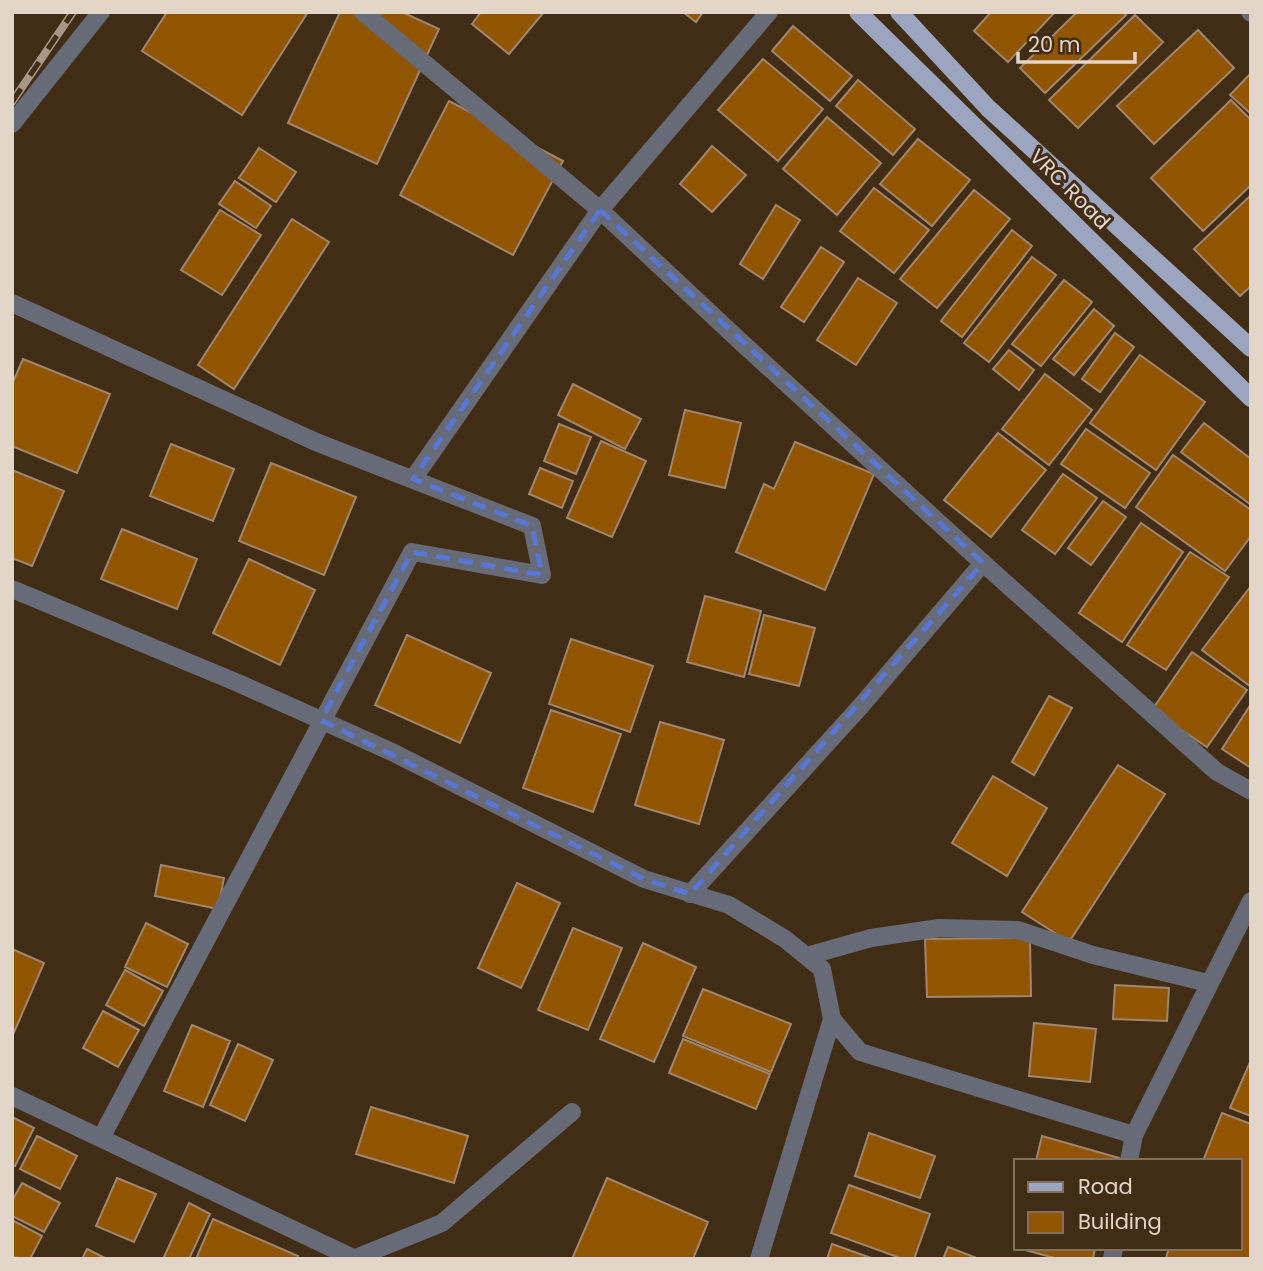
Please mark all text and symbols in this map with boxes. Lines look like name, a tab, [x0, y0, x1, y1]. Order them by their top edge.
scale bar	[1018, 21, 1135, 65]
text: 20 m	[1028, 30, 1081, 59]
street label: VRC Road	[1023, 142, 1117, 236]
legend	[1014, 1159, 1242, 1250]
text: Road	[1078, 1172, 1133, 1201]
text: Building	[1078, 1207, 1162, 1236]

